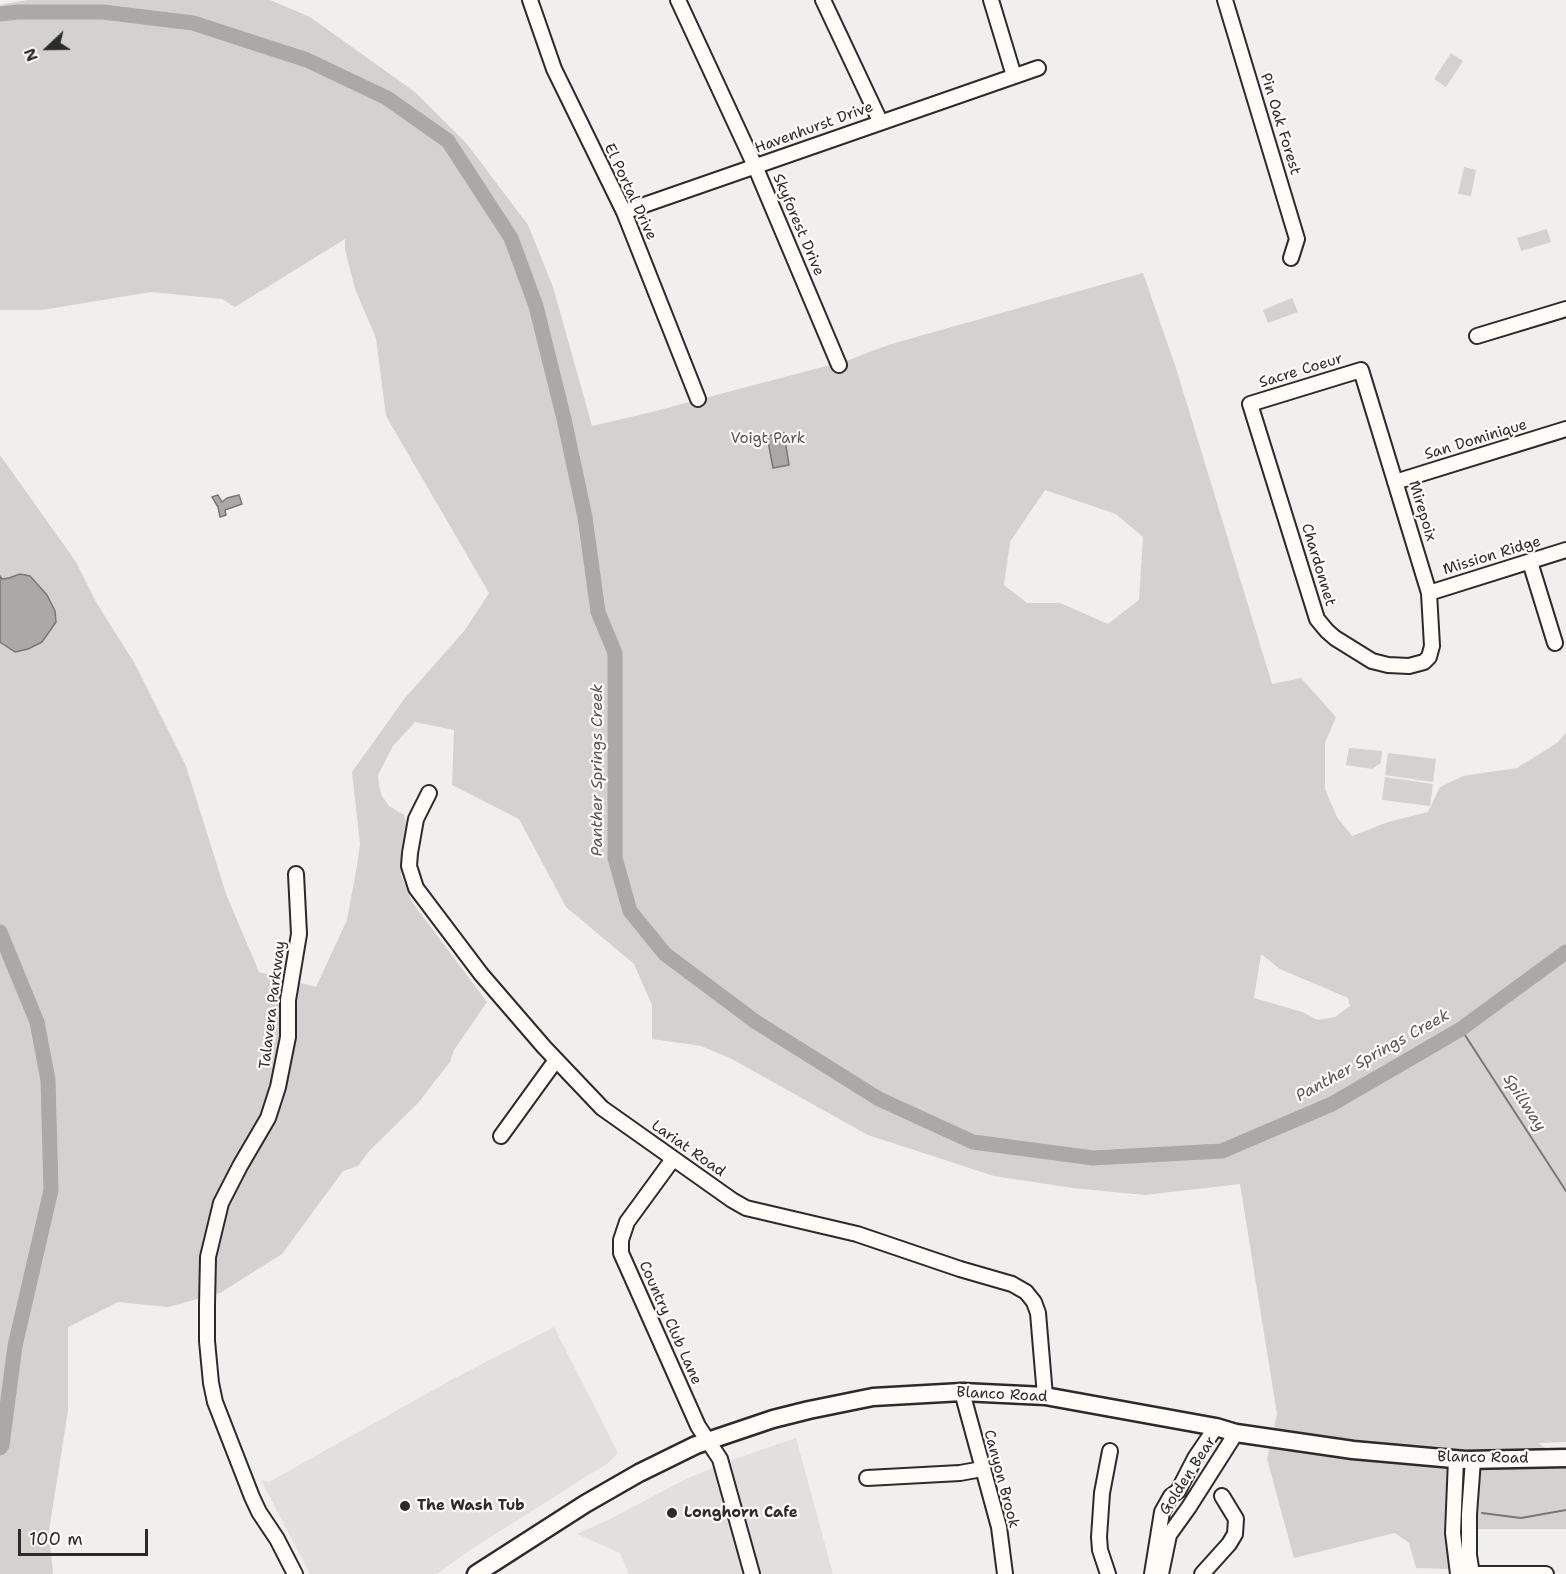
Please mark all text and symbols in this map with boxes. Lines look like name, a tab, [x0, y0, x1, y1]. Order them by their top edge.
north arrow	[18, 18, 78, 78]
text: N	[19, 45, 43, 65]
street label: Pin Oak Forest	[1256, 71, 1304, 177]
street label: Havenhurst Drive	[752, 98, 876, 158]
street label: El Portal Drive	[600, 141, 660, 243]
street label: Skyforest Drive	[768, 171, 828, 279]
street label: Sacre Coeur	[1257, 350, 1345, 392]
street label: San Dominique	[1423, 416, 1529, 464]
park label: Voigt Park	[731, 430, 805, 448]
street label: Mirepoix	[1404, 479, 1440, 543]
street label: Chardonnet	[1297, 522, 1339, 608]
street label: Mission Ridge	[1441, 533, 1543, 579]
water label: Panther Springs Creek	[588, 684, 608, 856]
street label: Talavera Parkway	[256, 940, 290, 1070]
water label: Panther Springs Creek	[1293, 1006, 1453, 1106]
water label: Spillway	[1498, 1071, 1550, 1135]
street label: Lariat Road	[648, 1117, 728, 1181]
street label: Country Club Lane	[635, 1258, 705, 1388]
street label: Blanco Road	[956, 1384, 1048, 1406]
street label: Canyon Brook	[979, 1428, 1023, 1530]
street label: Golden Bear	[1156, 1433, 1220, 1519]
street label: Blanco Road	[1437, 1448, 1529, 1468]
place label: The Wash Tub	[417, 1497, 525, 1515]
marker: The Wash Tub	[398, 1499, 412, 1513]
place label: Longhorn Cafe	[684, 1504, 798, 1522]
marker: Longhorn Cafe	[665, 1506, 679, 1520]
scale bar	[21, 1517, 152, 1555]
text: 100 m	[29, 1527, 83, 1551]

